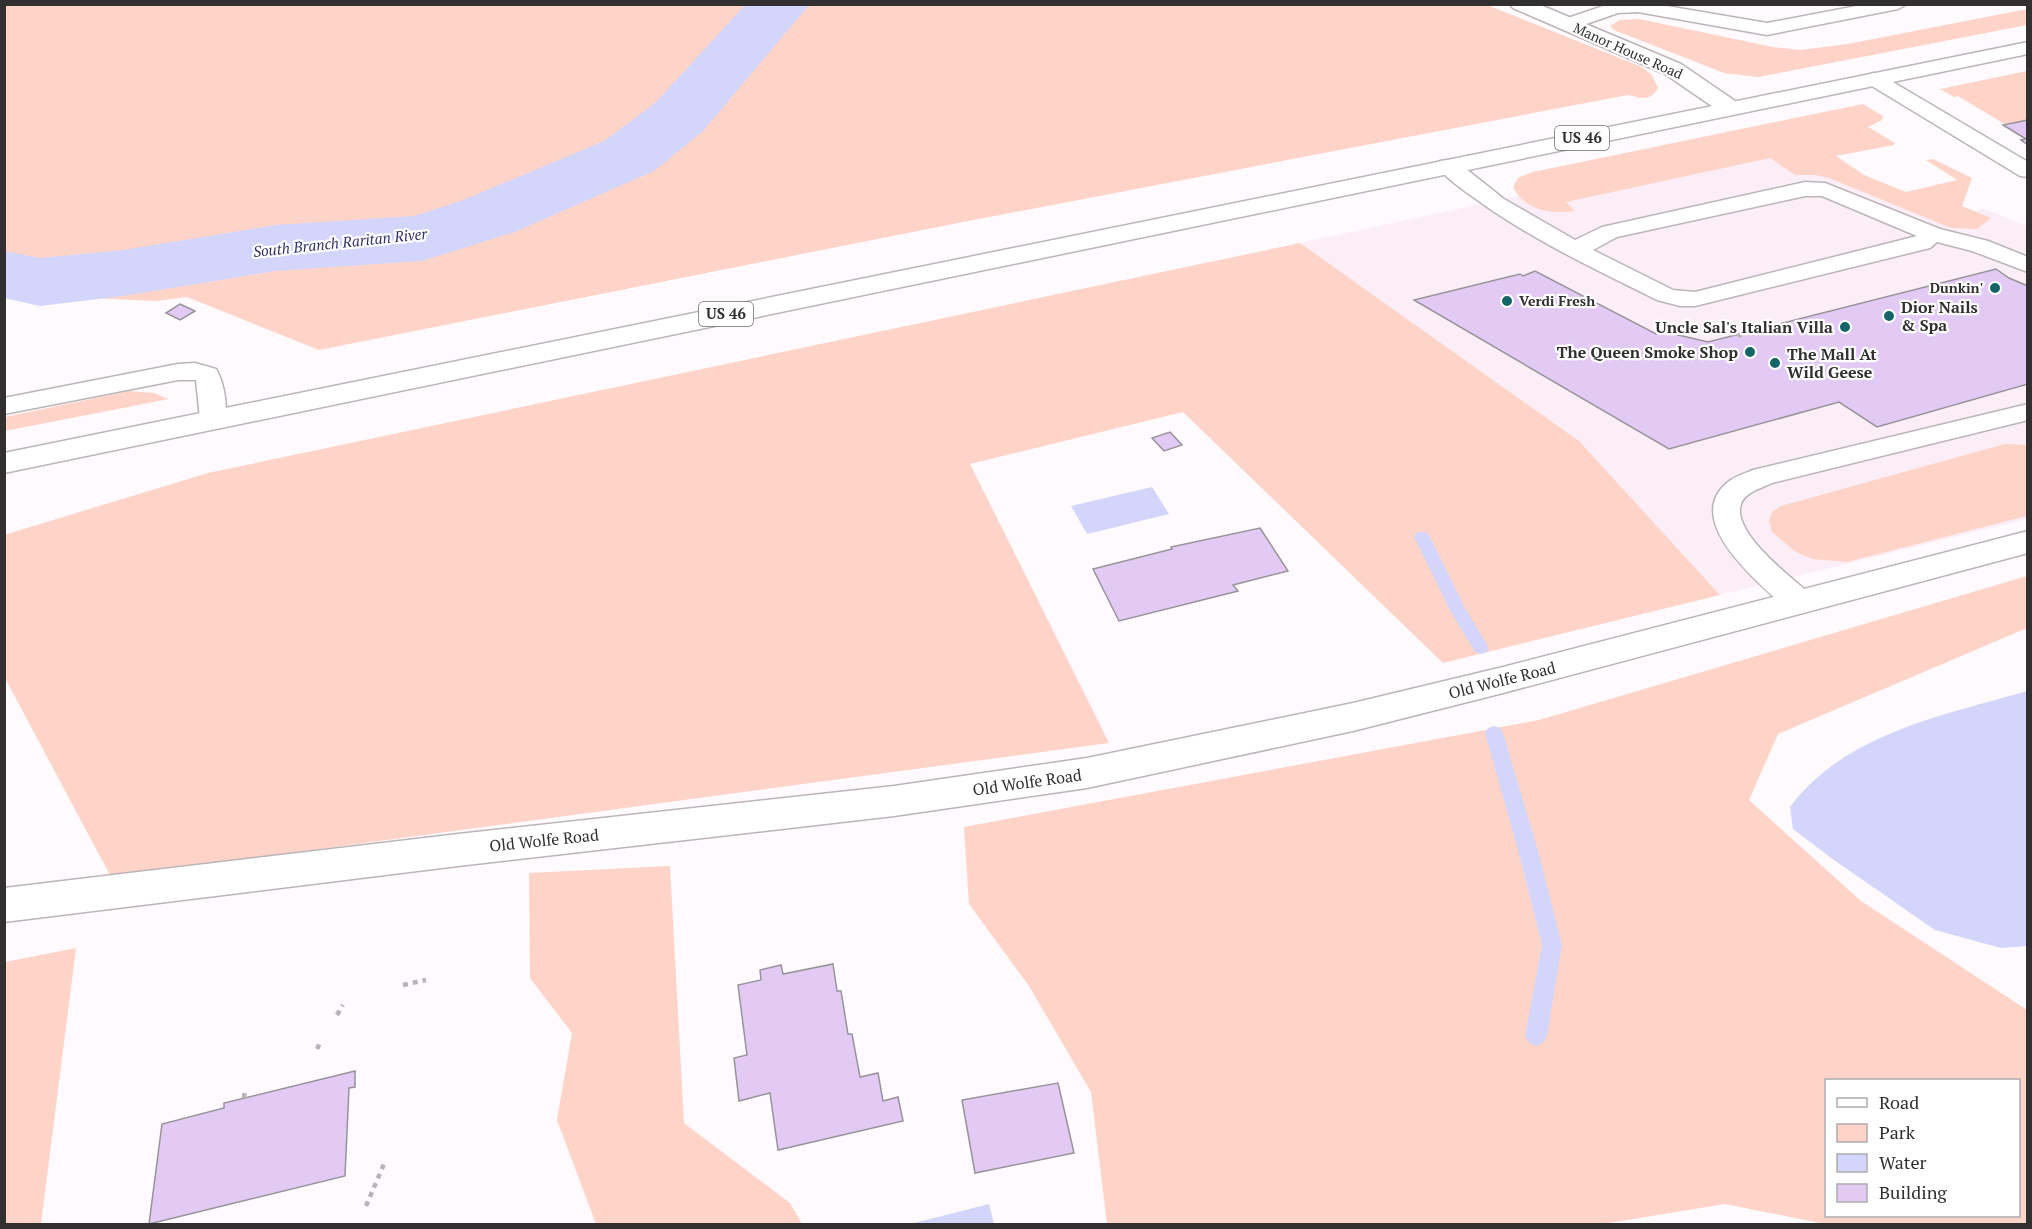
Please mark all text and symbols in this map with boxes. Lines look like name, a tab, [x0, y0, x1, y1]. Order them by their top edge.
street label: Manor House Road	[1571, 18, 1686, 83]
road number: US 46	[1555, 126, 1609, 150]
water label: South Branch Raritan River	[252, 223, 429, 261]
place label: Dunkin'	[1930, 278, 1983, 297]
marker: Dunkin'	[1988, 281, 2002, 295]
place label: Verdi Fresh	[1519, 291, 1595, 310]
marker: Verdi Fresh	[1500, 294, 1514, 308]
place label: Dior Nails & Spa	[1901, 296, 1978, 336]
road number: US 46	[699, 302, 753, 326]
marker: Dior Nails & Spa	[1882, 309, 1896, 323]
place label: Uncle Sal's Italian Villa	[1655, 316, 1833, 338]
marker: Uncle Sal's Italian Villa	[1838, 320, 1852, 334]
place label: The Queen Smoke Shop	[1557, 341, 1738, 363]
place label: The Mall At Wild Geese	[1787, 343, 1877, 383]
marker: The Queen Smoke Shop	[1743, 345, 1757, 359]
marker: The Mall At Wild Geese	[1768, 356, 1782, 370]
street label: Old Wolfe Road	[1446, 656, 1558, 704]
street label: Old Wolfe Road	[971, 763, 1083, 801]
street label: Old Wolfe Road	[488, 823, 600, 857]
legend	[1825, 1079, 2020, 1217]
text: Road	[1879, 1090, 1919, 1114]
text: Park	[1879, 1120, 1916, 1144]
text: Water	[1879, 1150, 1926, 1174]
text: Building	[1879, 1180, 1947, 1204]

